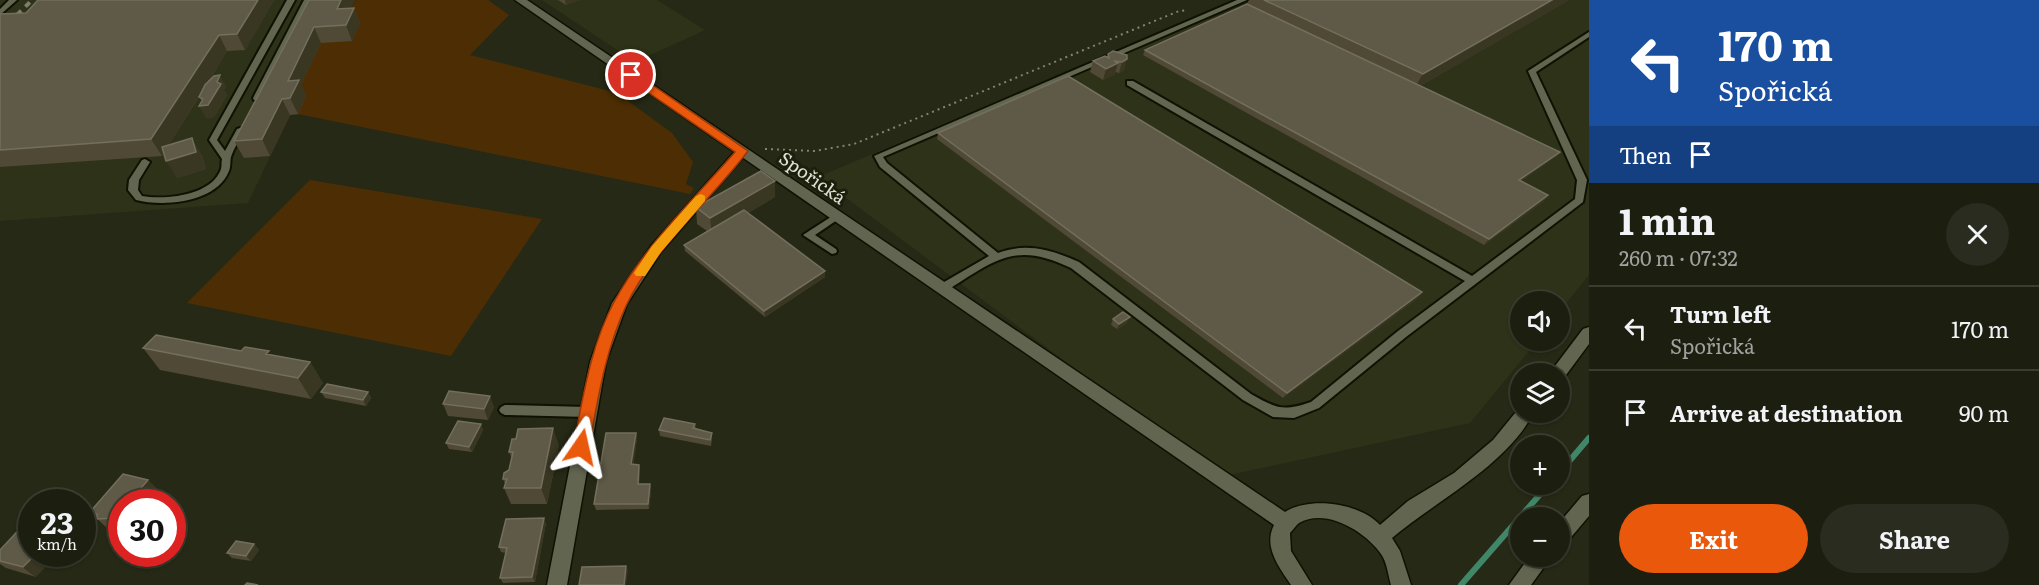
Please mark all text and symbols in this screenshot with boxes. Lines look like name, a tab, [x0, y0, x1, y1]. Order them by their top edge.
text: 170 m	[1718, 12, 1833, 74]
icon: left	[1619, 24, 1697, 102]
pin	[605, 49, 656, 100]
icon: arrive	[614, 58, 647, 91]
text: Spořická	[1718, 69, 1832, 109]
text: Then	[1619, 138, 1672, 171]
icon: arrive	[1684, 138, 1717, 171]
street label: Spořická	[774, 144, 852, 210]
text: 1 min	[1619, 193, 1715, 246]
button: close	[1946, 203, 2009, 266]
text: 260 m · 07:32	[1619, 242, 1738, 272]
map controls	[1510, 291, 1570, 567]
button: sound	[1510, 291, 1570, 351]
text: Turn left	[1670, 297, 1771, 330]
icon: left	[1619, 312, 1652, 345]
text: 170 m	[1951, 312, 2009, 345]
text: Spořická	[1670, 330, 1755, 360]
button: layers	[1510, 363, 1570, 423]
icon: arrive	[1619, 396, 1652, 429]
text: Arrive at destination	[1670, 396, 1903, 429]
text: 90 m	[1959, 396, 2009, 429]
position arrow	[549, 415, 613, 479]
button: +	[1510, 435, 1570, 495]
speed limit sign: 30	[108, 489, 186, 567]
text: 23	[41, 499, 73, 543]
button: Exit	[1619, 504, 1808, 573]
button: Share	[1820, 504, 2009, 573]
button: −	[1510, 507, 1570, 567]
text: km/h	[37, 532, 77, 555]

